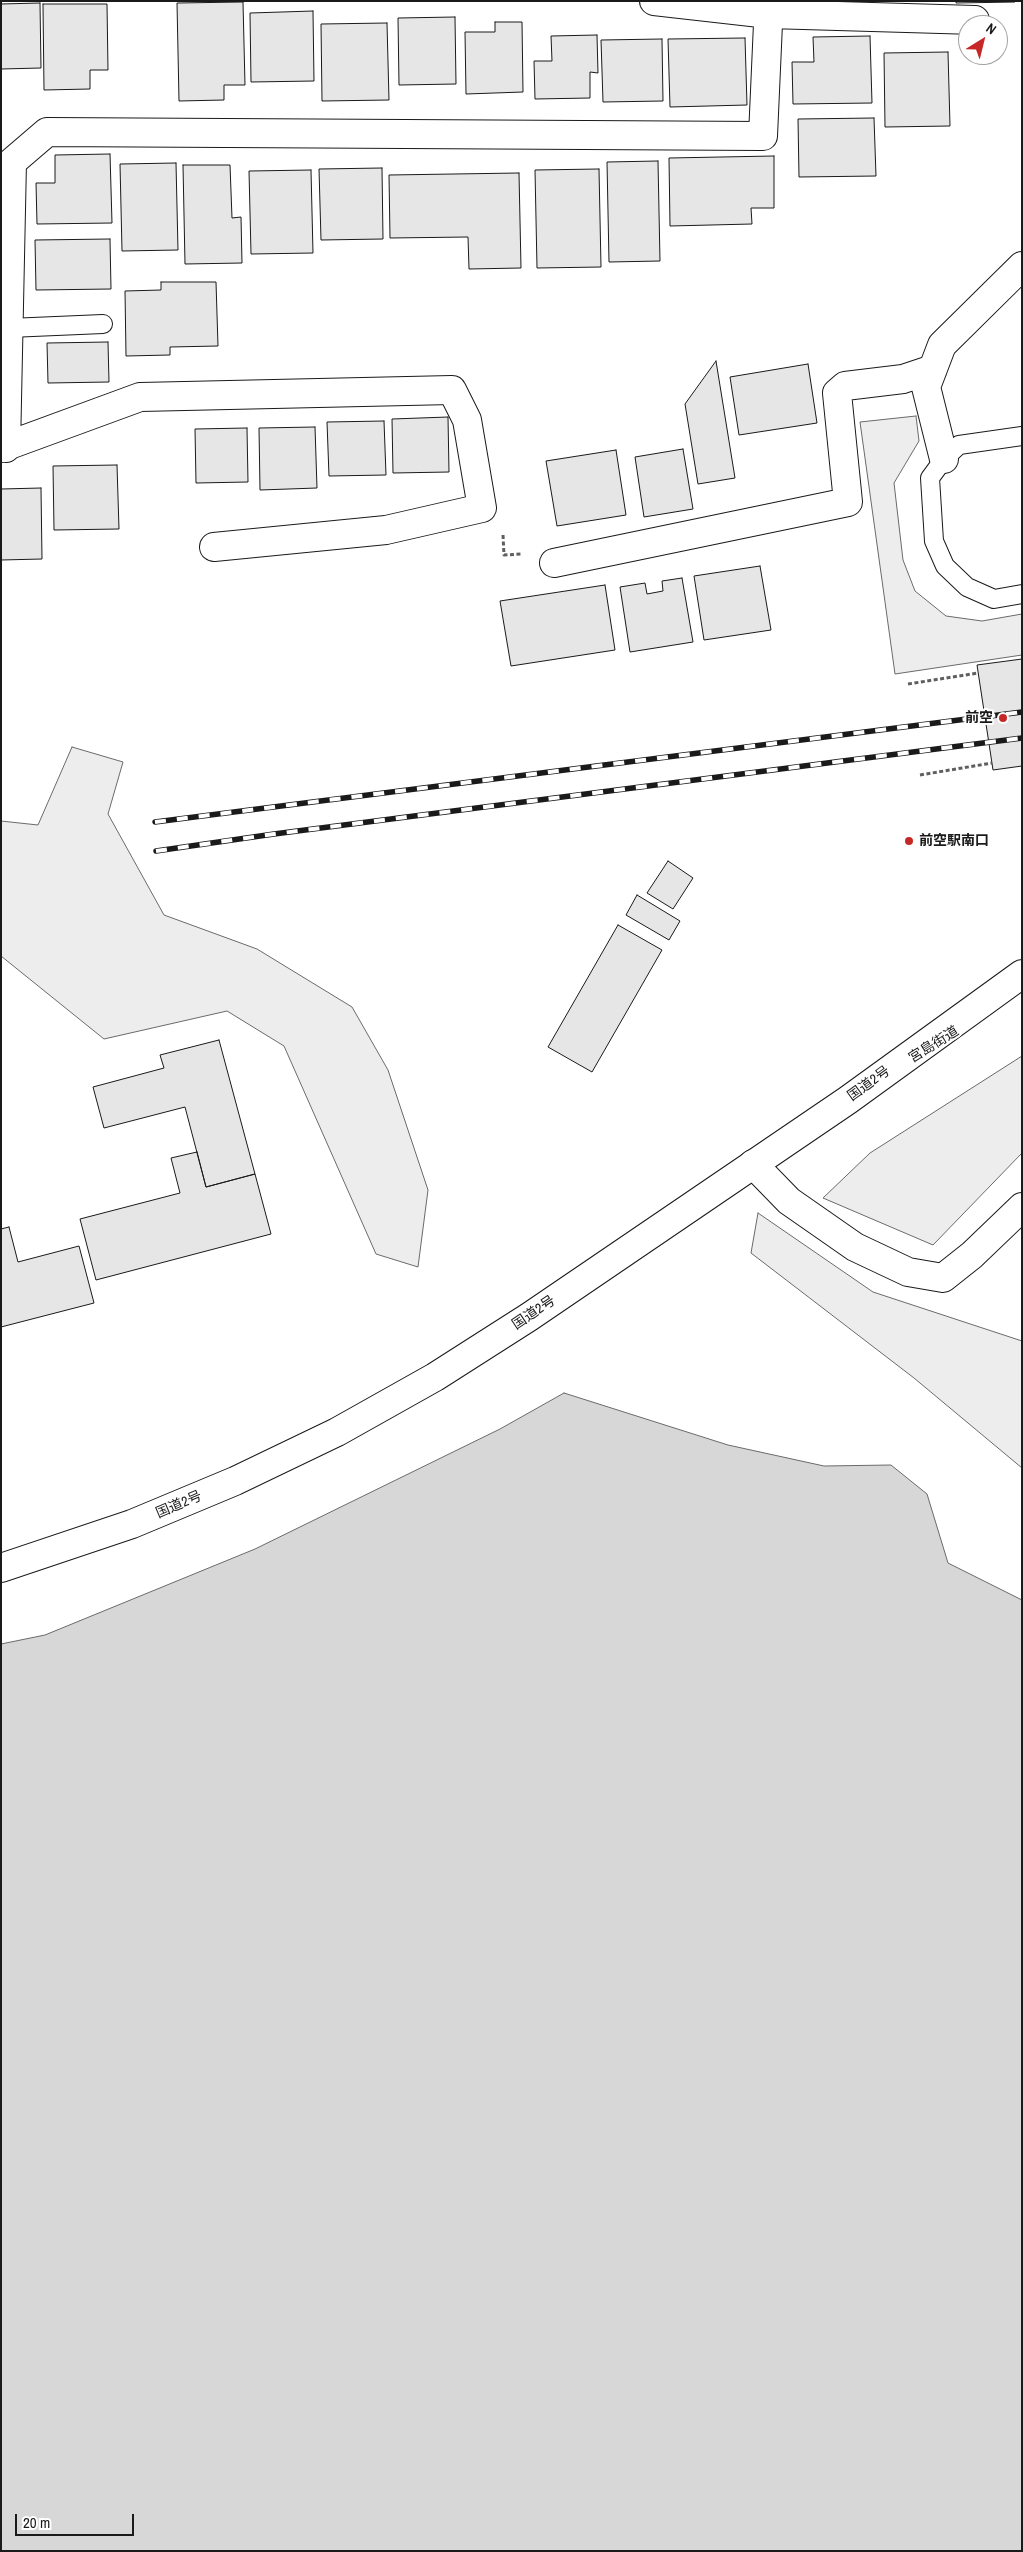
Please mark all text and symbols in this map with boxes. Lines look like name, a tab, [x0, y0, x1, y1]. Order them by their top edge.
north arrow	[958, 15, 1008, 65]
text: N	[983, 19, 1000, 38]
place label: 前空	[965, 710, 993, 726]
marker: 前空	[997, 712, 1009, 724]
place label: 前空駅南口	[919, 833, 989, 849]
marker: 前空駅南口	[903, 835, 915, 847]
street label: 宮島街道	[906, 1023, 962, 1067]
street label: 国道2号	[844, 1063, 894, 1105]
street label: 国道2号	[509, 1293, 559, 1333]
street label: 国道2号	[153, 1488, 205, 1522]
scale bar	[18, 2504, 136, 2536]
text: 20 m	[23, 2512, 50, 2533]

